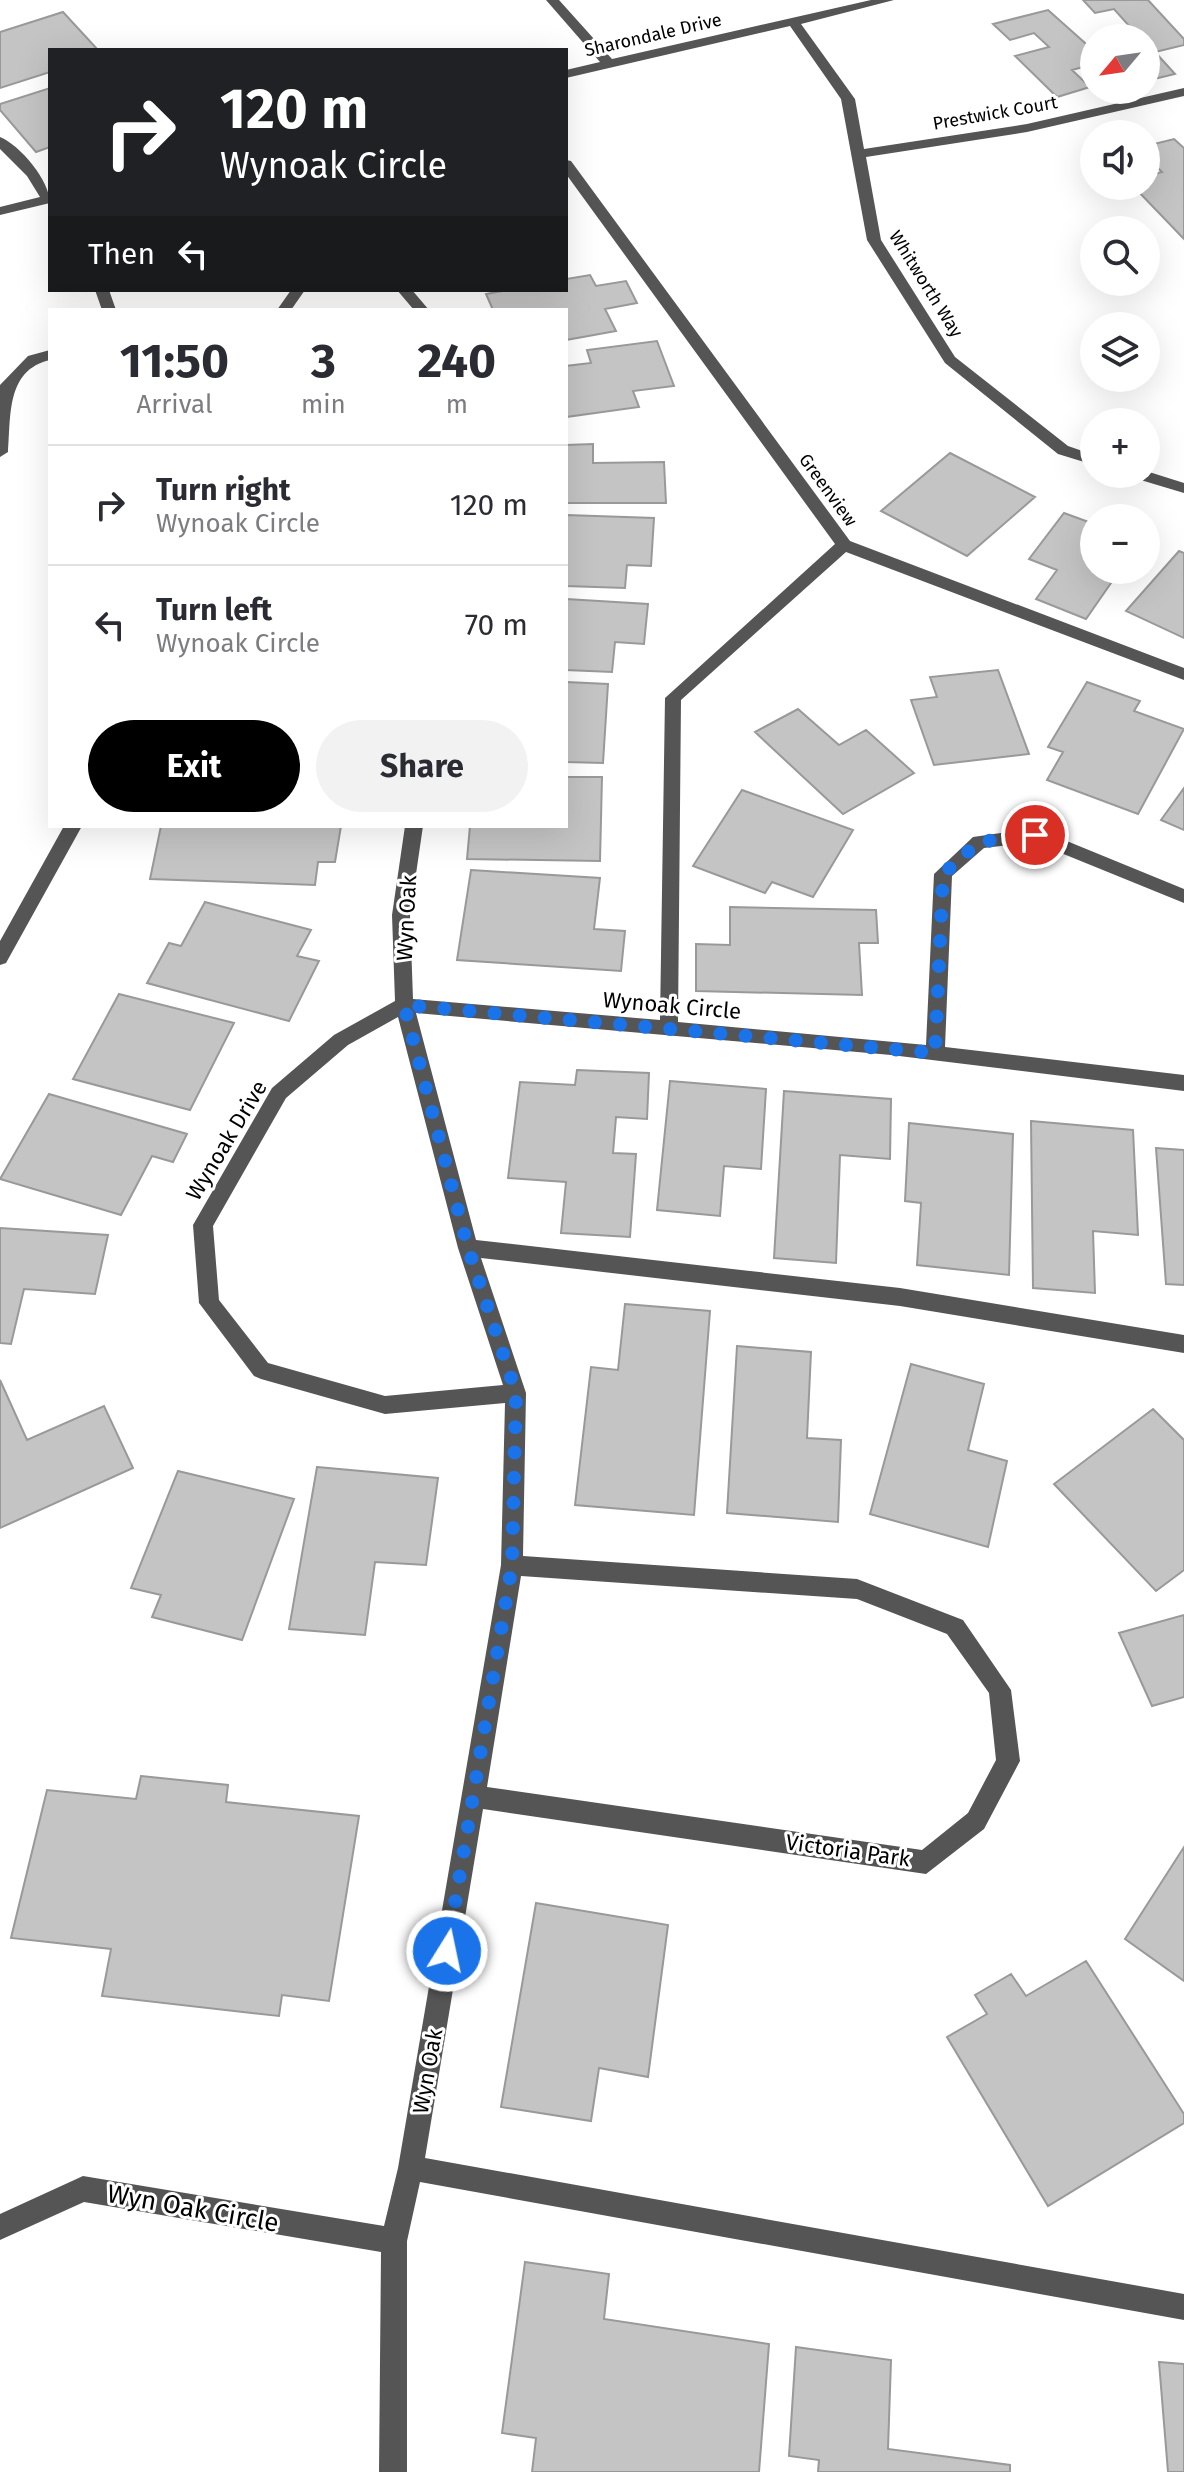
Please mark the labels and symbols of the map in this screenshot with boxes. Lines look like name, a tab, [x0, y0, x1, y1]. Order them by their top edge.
street label: Sharondale Drive	[582, 9, 724, 61]
north arrow	[1080, 24, 1160, 104]
street label: Prestwick Court	[931, 91, 1059, 135]
street label: Whitworth Way	[884, 226, 968, 342]
street label: Greenview	[794, 449, 862, 531]
pin	[1001, 801, 1069, 869]
street label: Wyn Oak	[391, 874, 422, 962]
street label: Wynoak Circle	[602, 986, 742, 1025]
street label: Wynoak Drive	[180, 1075, 273, 1205]
street label: Victoria Park	[784, 1828, 913, 1873]
position arrow	[405, 1909, 489, 1993]
street label: Wyn Oak	[407, 2026, 448, 2116]
street label: Wyn Oak Circle	[105, 2178, 281, 2239]

